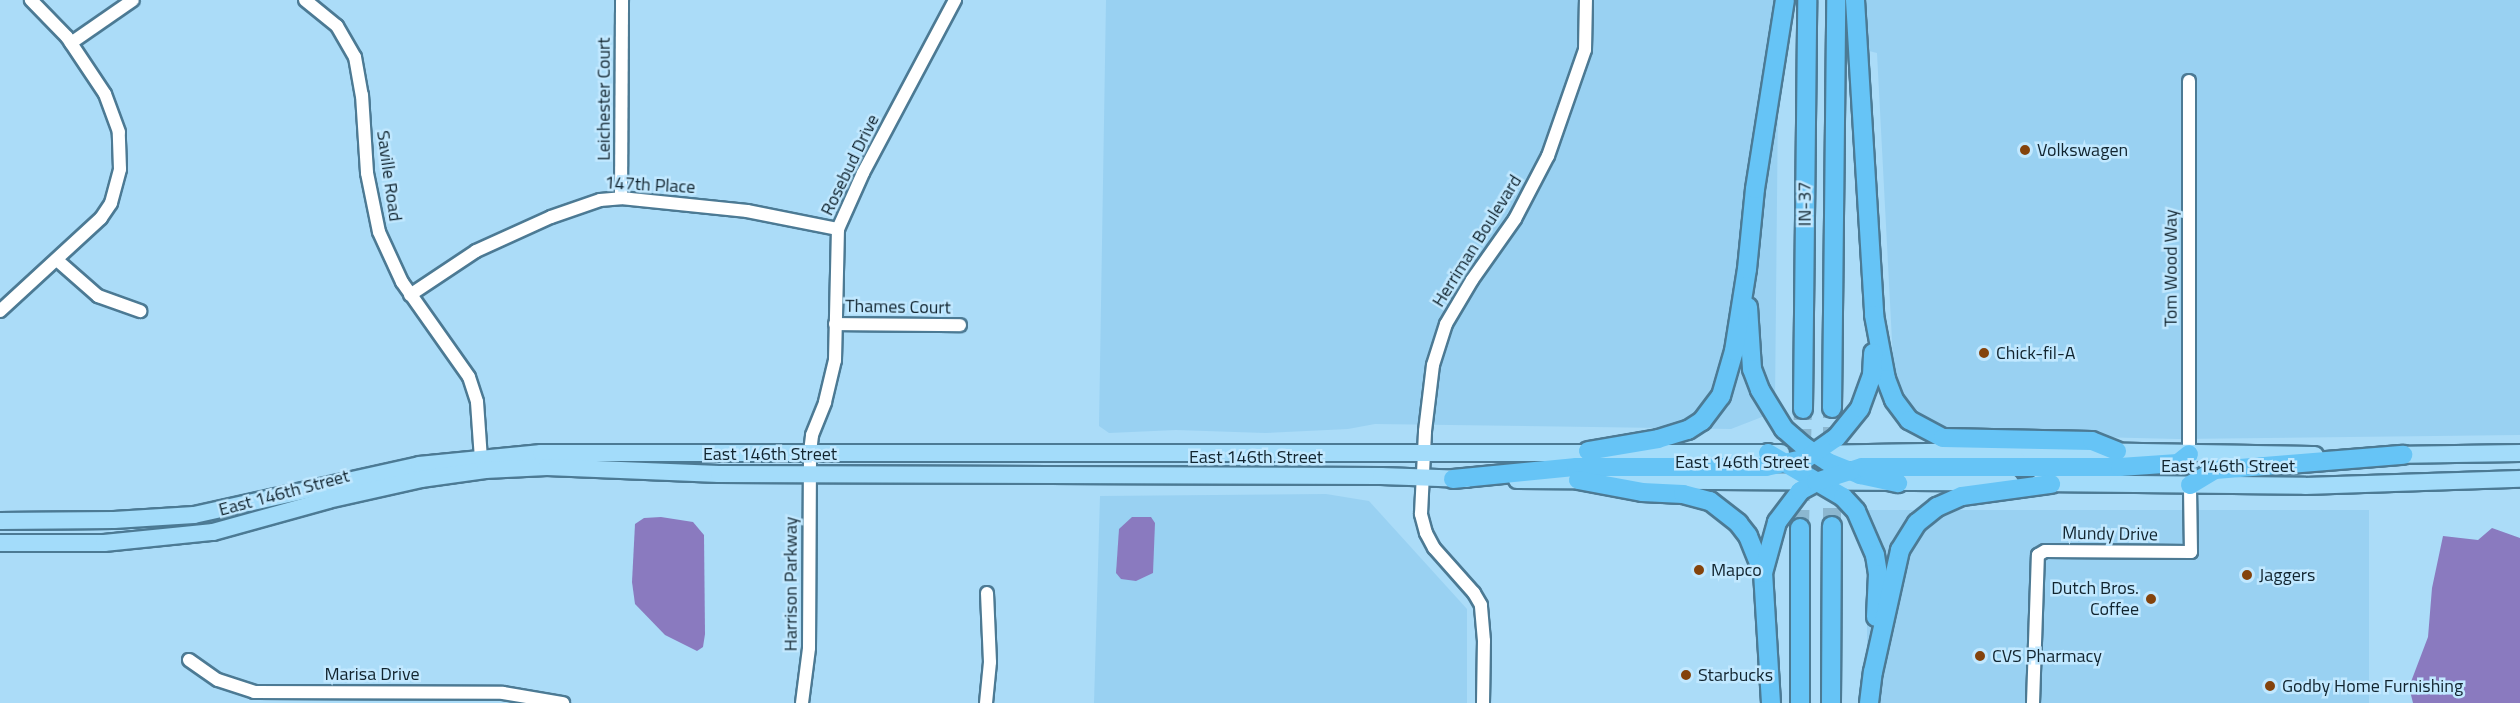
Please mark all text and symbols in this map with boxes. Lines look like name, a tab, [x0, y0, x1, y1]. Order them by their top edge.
street label: Leichester Court	[593, 37, 615, 161]
street label: Rosebud Drive	[816, 111, 884, 219]
street label: Saville Road	[372, 129, 406, 223]
place label: Volkswagen	[2037, 139, 2128, 161]
marker: Volkswagen	[2018, 143, 2032, 157]
street label: Herriman Boulevard	[1428, 171, 1526, 311]
street label: 147th Place	[604, 172, 696, 198]
street label: IN-37	[1794, 182, 1816, 226]
street label: Tom Wood Way	[2160, 209, 2182, 327]
street label: Thames Court	[845, 295, 951, 319]
place label: Chick-fil-A	[1996, 342, 2075, 364]
marker: Chick-fil-A	[1977, 346, 1991, 360]
street label: East 146th Street	[703, 443, 837, 465]
street label: East 146th Street	[1189, 446, 1323, 468]
street label: East 146th Street	[1675, 451, 1809, 473]
street label: East 146th Street	[2161, 455, 2295, 477]
street label: East 146th Street	[216, 465, 352, 521]
street label: Harrison Parkway	[780, 517, 802, 651]
street label: Mundy Drive	[2062, 522, 2158, 546]
place label: Mapco	[1711, 559, 1762, 581]
marker: Mapco	[1692, 563, 1706, 577]
place label: Jaggers	[2259, 564, 2315, 586]
marker: Jaggers	[2240, 568, 2254, 582]
place label: Dutch Bros. Coffee	[2051, 578, 2139, 620]
marker: Dutch Bros. Coffee	[2144, 592, 2158, 606]
place label: CVS Pharmacy	[1992, 645, 2102, 667]
marker: CVS Pharmacy	[1973, 649, 1987, 663]
street label: Marisa Drive	[324, 663, 420, 685]
place label: Starbucks	[1698, 664, 1773, 686]
marker: Starbucks	[1679, 668, 1693, 682]
place label: Godby Home Furnishing	[2282, 675, 2463, 697]
marker: Godby Home Furnishing	[2263, 679, 2277, 693]

